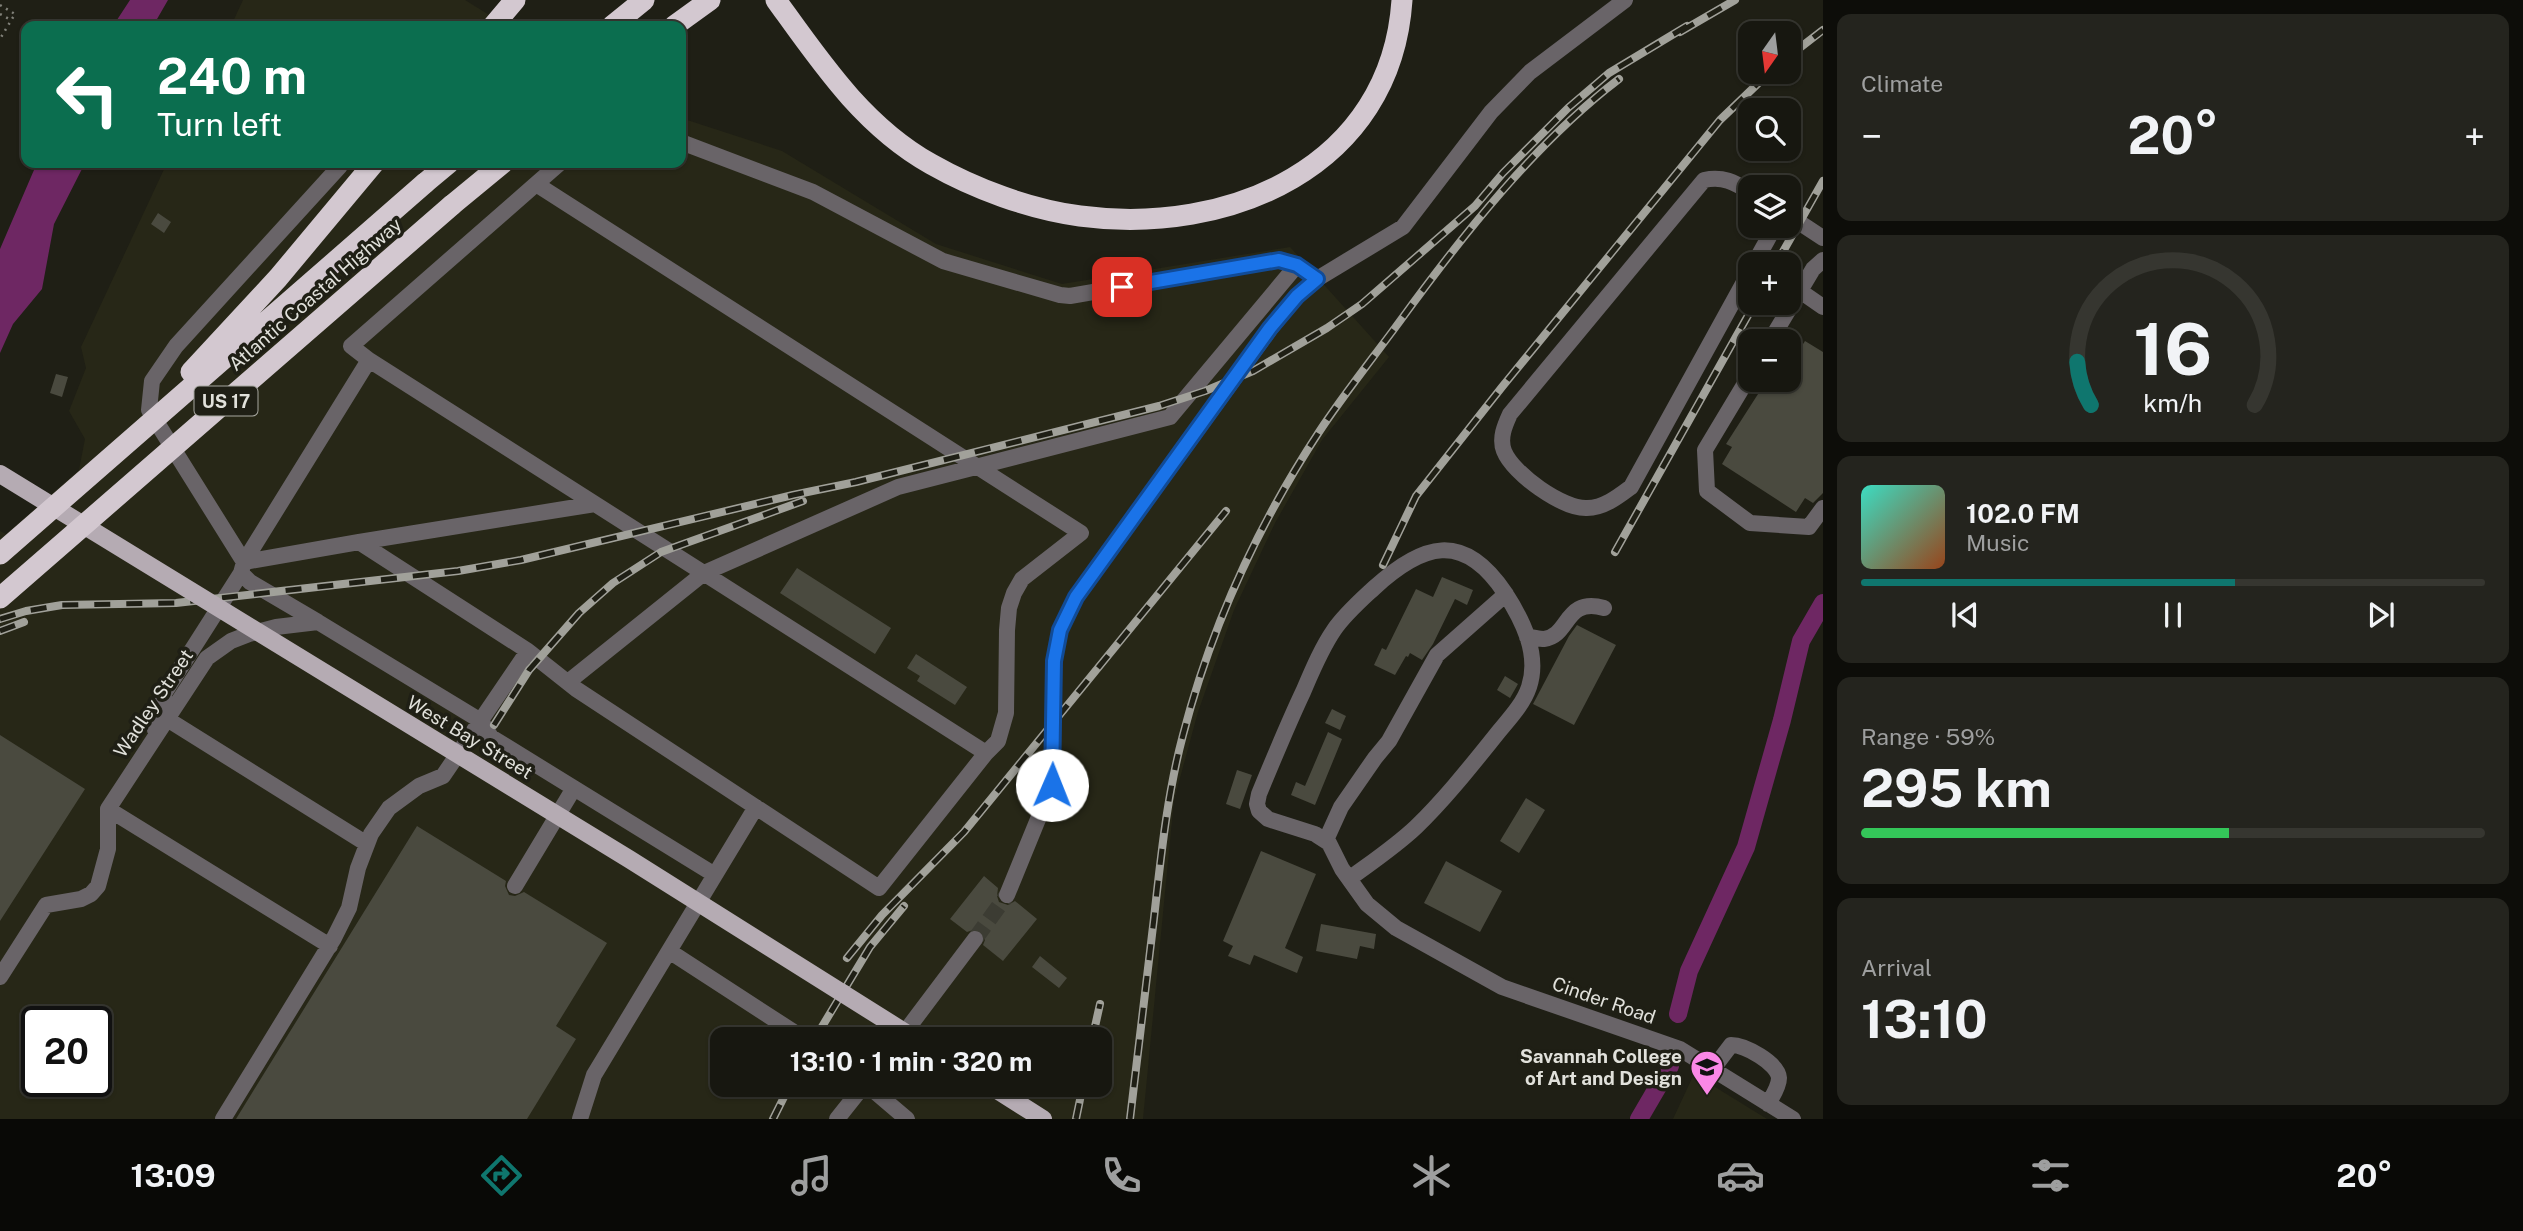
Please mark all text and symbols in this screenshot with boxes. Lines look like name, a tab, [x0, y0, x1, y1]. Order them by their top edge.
north arrow	[1738, 21, 1801, 84]
map controls	[1738, 21, 1801, 392]
text: 240 m	[157, 47, 307, 105]
icon: left	[42, 49, 133, 140]
text: Climate	[1861, 70, 1943, 97]
button: search	[1738, 98, 1801, 161]
text: 20°	[2127, 105, 2219, 166]
text: Turn left	[157, 106, 282, 143]
text: −	[1861, 114, 1882, 159]
text: +	[2464, 114, 2485, 159]
button: layers	[1738, 175, 1801, 238]
street label: Atlantic Coastal Highway	[224, 213, 406, 375]
button: +	[1738, 252, 1801, 315]
pin	[1092, 257, 1152, 317]
icon: arrive	[1103, 268, 1141, 306]
text: 16	[2133, 306, 2213, 391]
button: −	[1738, 329, 1801, 392]
road number: US 17	[194, 386, 258, 416]
text: km/h	[2144, 387, 2202, 417]
text: 102.0 FM	[1966, 498, 2080, 529]
text: Music	[1966, 529, 2030, 556]
icon: previous	[1946, 596, 1984, 634]
icon: pause	[2154, 596, 2192, 634]
icon: next	[2362, 596, 2400, 634]
street label: Wadley Street	[109, 645, 197, 761]
street label: West Bay Street	[403, 691, 537, 783]
text: Range · 59%	[1861, 723, 1995, 750]
position arrow	[1015, 748, 1089, 822]
text: 295 km	[1861, 758, 2052, 819]
text: Arrival	[1861, 954, 1932, 981]
street label: Cinder Road	[1549, 972, 1659, 1028]
text: 13:10	[1861, 989, 1988, 1050]
speed limit sign: 20	[21, 1006, 112, 1097]
place label: Savannah College of Art and Design	[1520, 1045, 1682, 1089]
text: 13:10 · 1 min · 320 m	[790, 1046, 1032, 1077]
school or university icon: Savannah College of Art and Design	[1688, 1048, 1726, 1097]
icon: directions	[477, 1151, 526, 1200]
icon: music	[787, 1151, 836, 1200]
icon: phone	[1097, 1151, 1146, 1200]
icon: climate	[1407, 1151, 1456, 1200]
icon: car	[1716, 1151, 1765, 1200]
icon: filters	[2026, 1151, 2075, 1200]
text: 13:09	[130, 1157, 216, 1194]
text: 20°	[2336, 1157, 2392, 1194]

